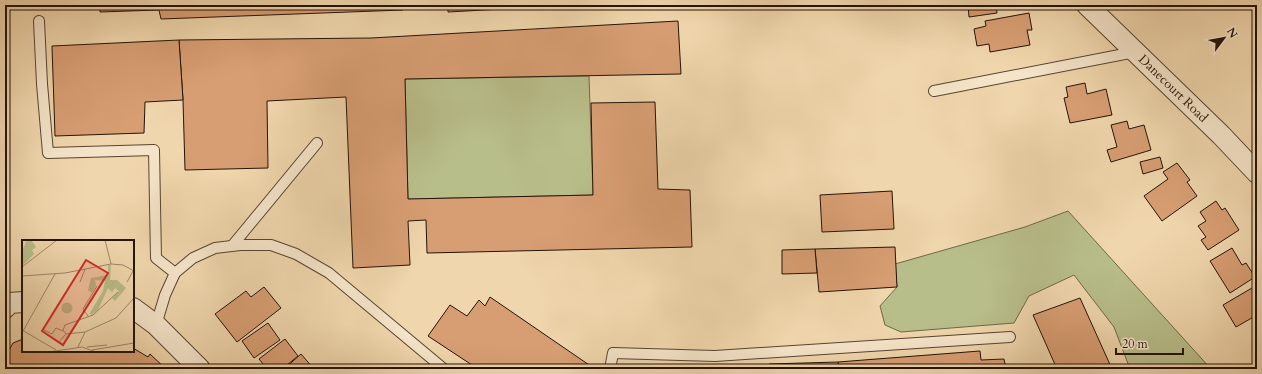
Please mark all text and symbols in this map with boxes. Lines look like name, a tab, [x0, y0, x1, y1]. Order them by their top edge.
north arrow	[1204, 18, 1244, 58]
text: N	[1223, 25, 1241, 41]
street label: Danecourt Road	[1134, 51, 1212, 127]
inset map	[22, 240, 134, 352]
scale bar	[1116, 330, 1183, 356]
text: 20 m	[1122, 336, 1149, 352]

